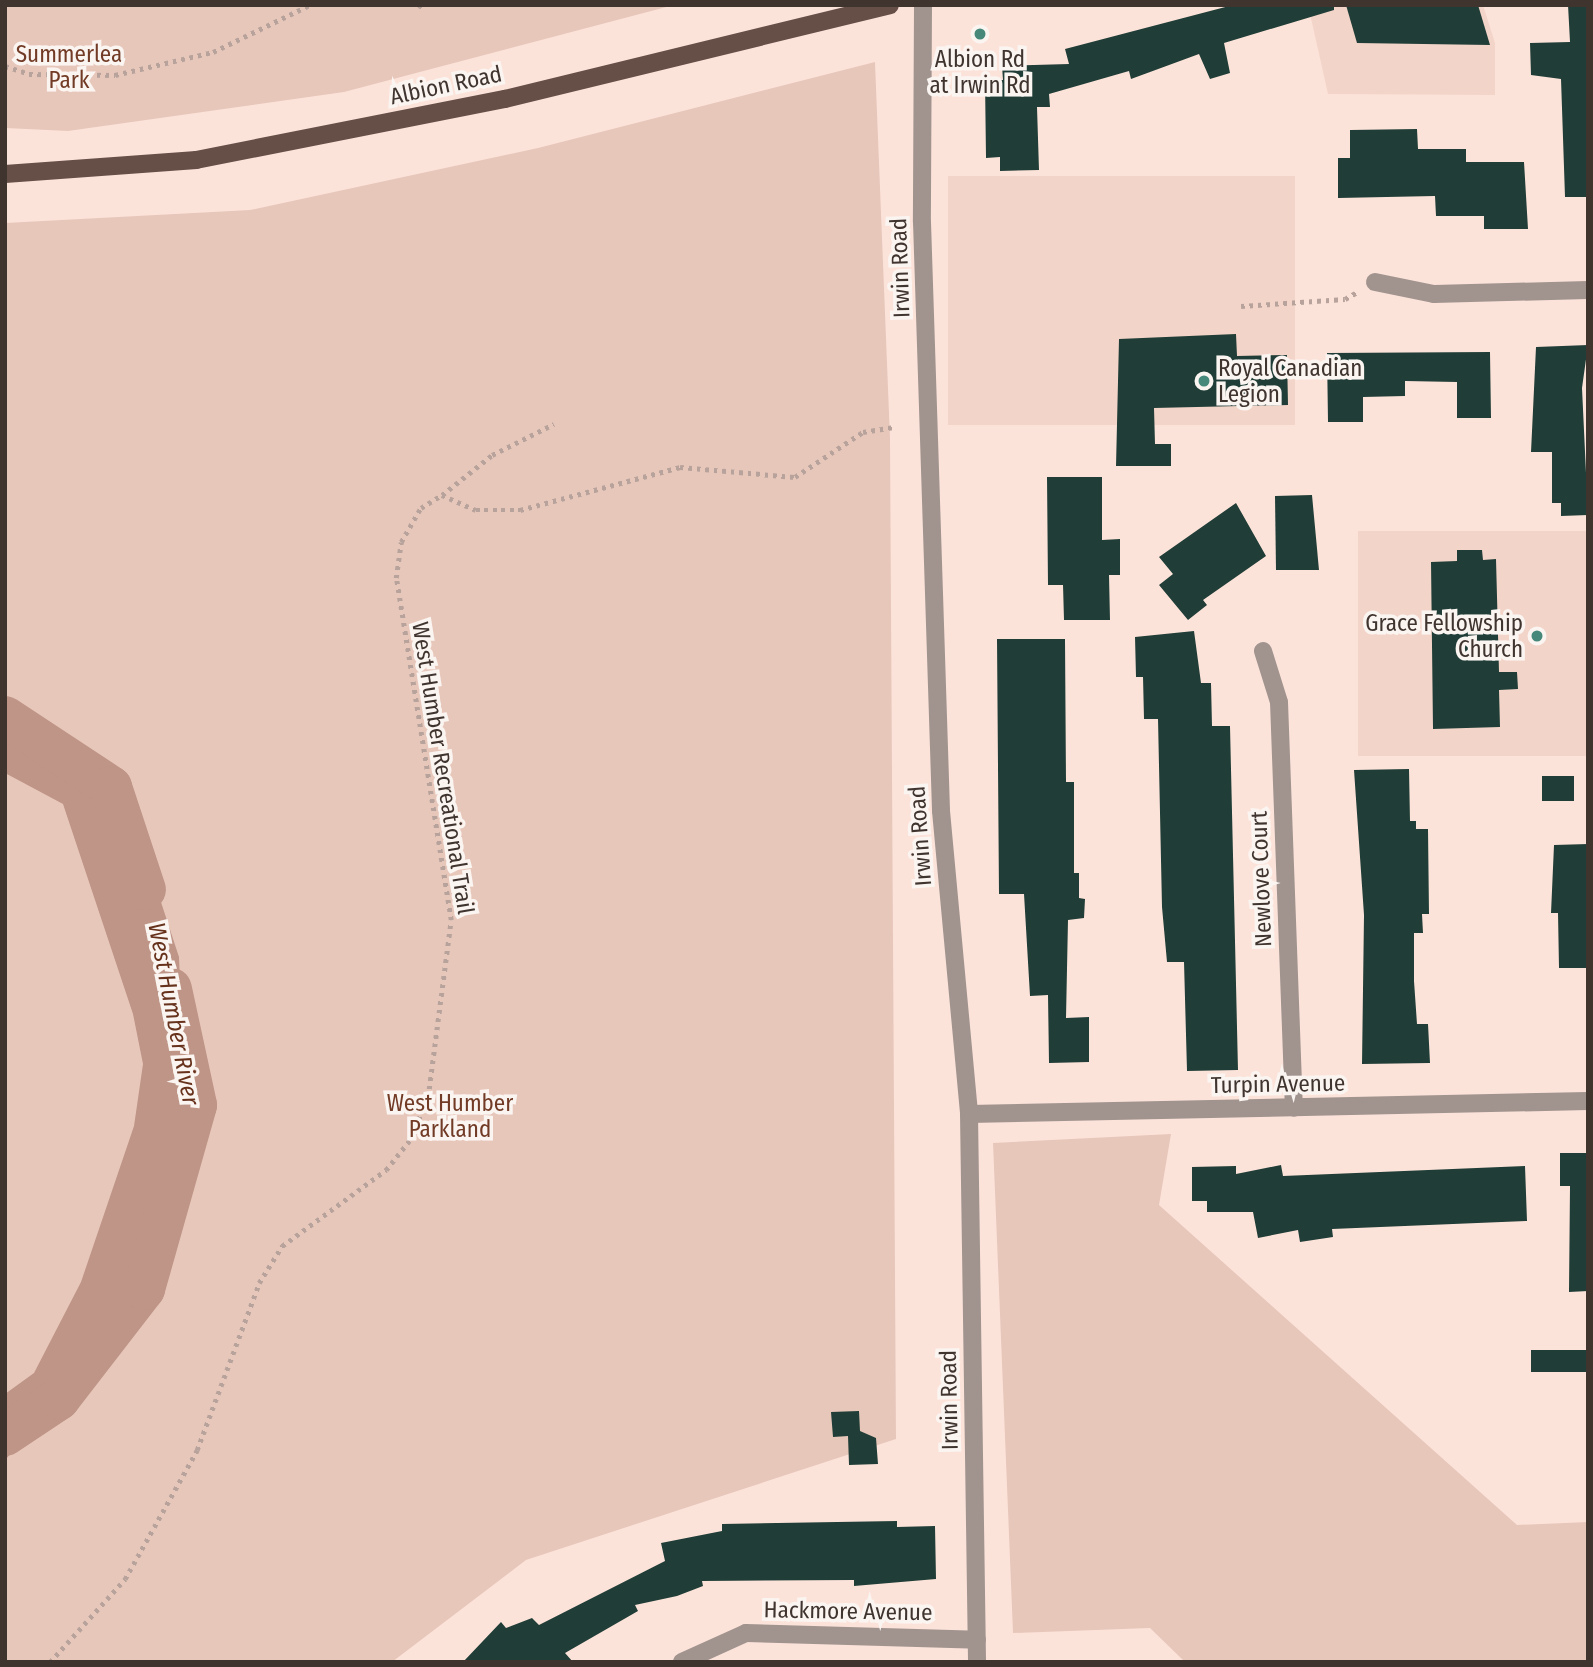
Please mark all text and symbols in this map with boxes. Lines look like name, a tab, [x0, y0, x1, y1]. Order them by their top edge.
marker: Albion Rd at Irwin Rd	[972, 26, 988, 42]
park label: Summerlea Park	[16, 40, 122, 94]
place label: Albion Rd at Irwin Rd	[929, 45, 1031, 99]
street label: Albion Road	[388, 60, 504, 110]
street label: Irwin Road	[884, 217, 916, 319]
place label: Royal Canadian Legion	[1218, 354, 1362, 408]
marker: Royal Canadian Legion	[1196, 373, 1212, 389]
place label: Grace Fellowship Church	[1365, 609, 1523, 663]
street label: West Humber Recreational Trail	[406, 620, 480, 916]
marker: Grace Fellowship Church	[1529, 628, 1545, 644]
street label: Irwin Road	[903, 785, 937, 887]
street label: Newlove Court	[1245, 810, 1277, 948]
water label: West Humber River	[141, 920, 205, 1108]
street label: Turpin Avenue	[1211, 1069, 1345, 1099]
park label: West Humber Parkland	[387, 1089, 513, 1143]
street label: Irwin Road	[934, 1350, 964, 1450]
street label: Hackmore Avenue	[763, 1596, 933, 1626]

